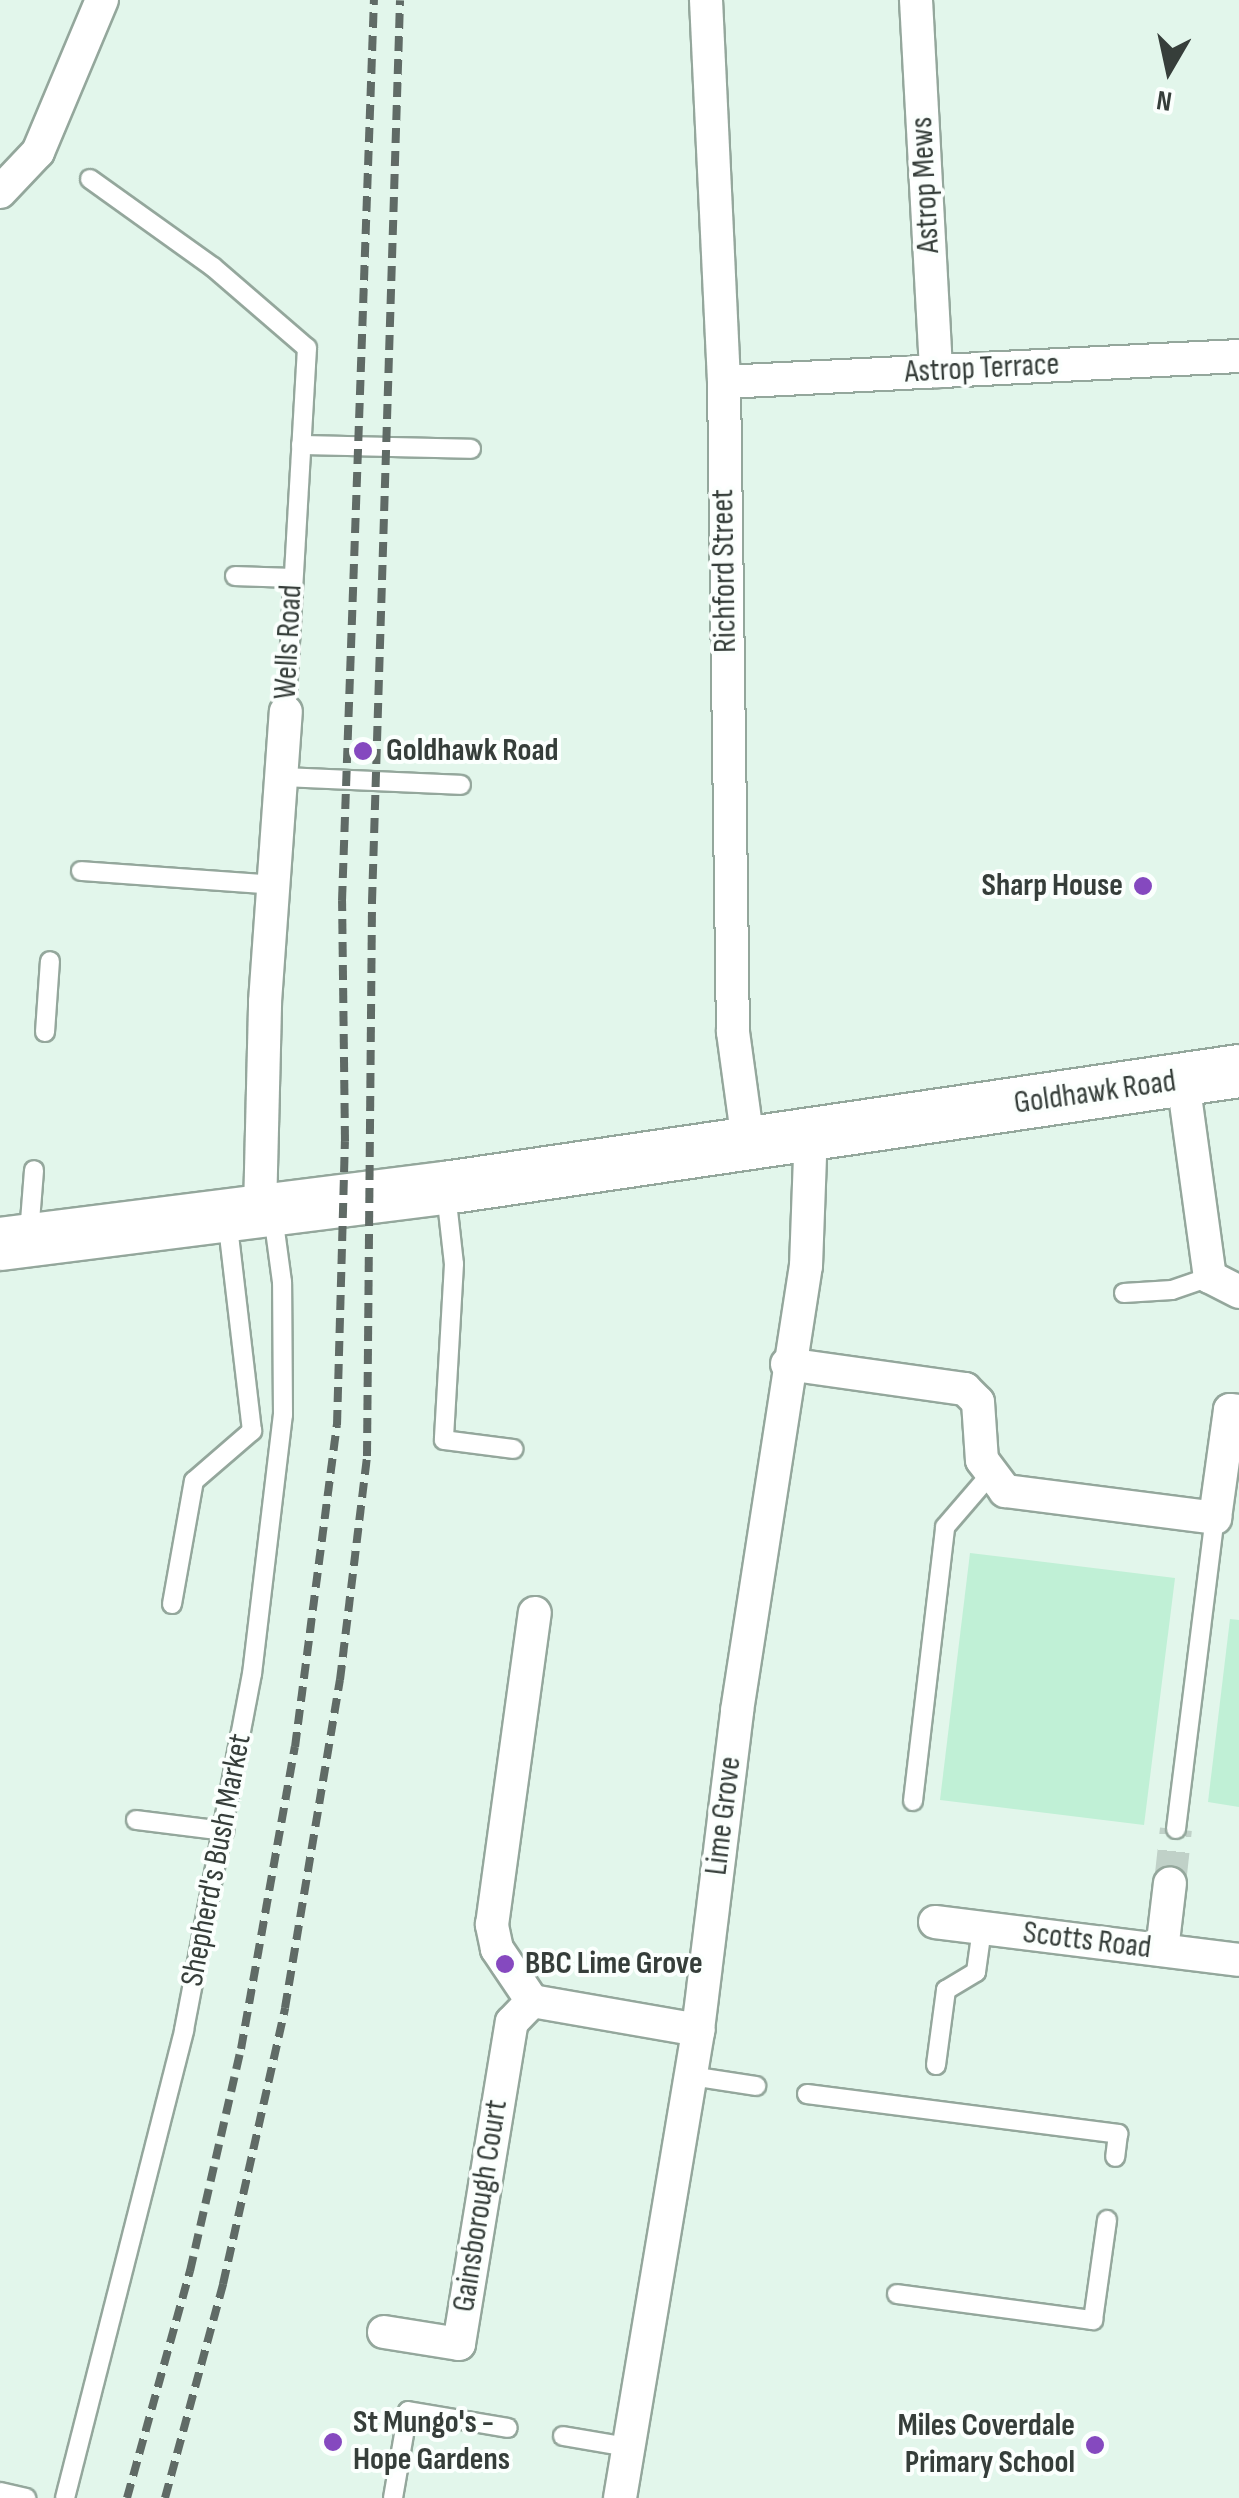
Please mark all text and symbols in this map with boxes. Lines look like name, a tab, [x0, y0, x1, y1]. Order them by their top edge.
north arrow	[1119, 20, 1219, 120]
text: N	[1154, 83, 1174, 118]
street label: Astrop Mews	[903, 116, 949, 254]
street label: Astrop Terrace	[904, 346, 1060, 392]
street label: Richford Street	[704, 489, 746, 653]
street label: Wells Road	[267, 584, 311, 700]
place label: Goldhawk Road	[386, 732, 558, 770]
marker: Goldhawk Road	[350, 738, 376, 764]
place label: Sharp House	[982, 867, 1123, 905]
marker: Sharp House	[1132, 875, 1154, 897]
street label: Goldhawk Road	[1012, 1063, 1178, 1123]
street label: Shepherd's Bush Market	[174, 1731, 260, 1989]
street label: Lime Grove	[698, 1755, 750, 1877]
street label: Scotts Road	[1021, 1914, 1153, 1968]
place label: BBC Lime Grove	[525, 1945, 703, 1983]
marker: BBC Lime Grove	[494, 1953, 516, 1975]
street label: Gainsborough Court	[445, 2097, 517, 2315]
place label: St Mungo's - Hope Gardens	[353, 2405, 510, 2480]
place label: Miles Coverdale Primary School	[897, 2408, 1075, 2483]
marker: St Mungo's - Hope Gardens	[322, 2431, 344, 2453]
marker: Miles Coverdale Primary School	[1084, 2434, 1106, 2456]

